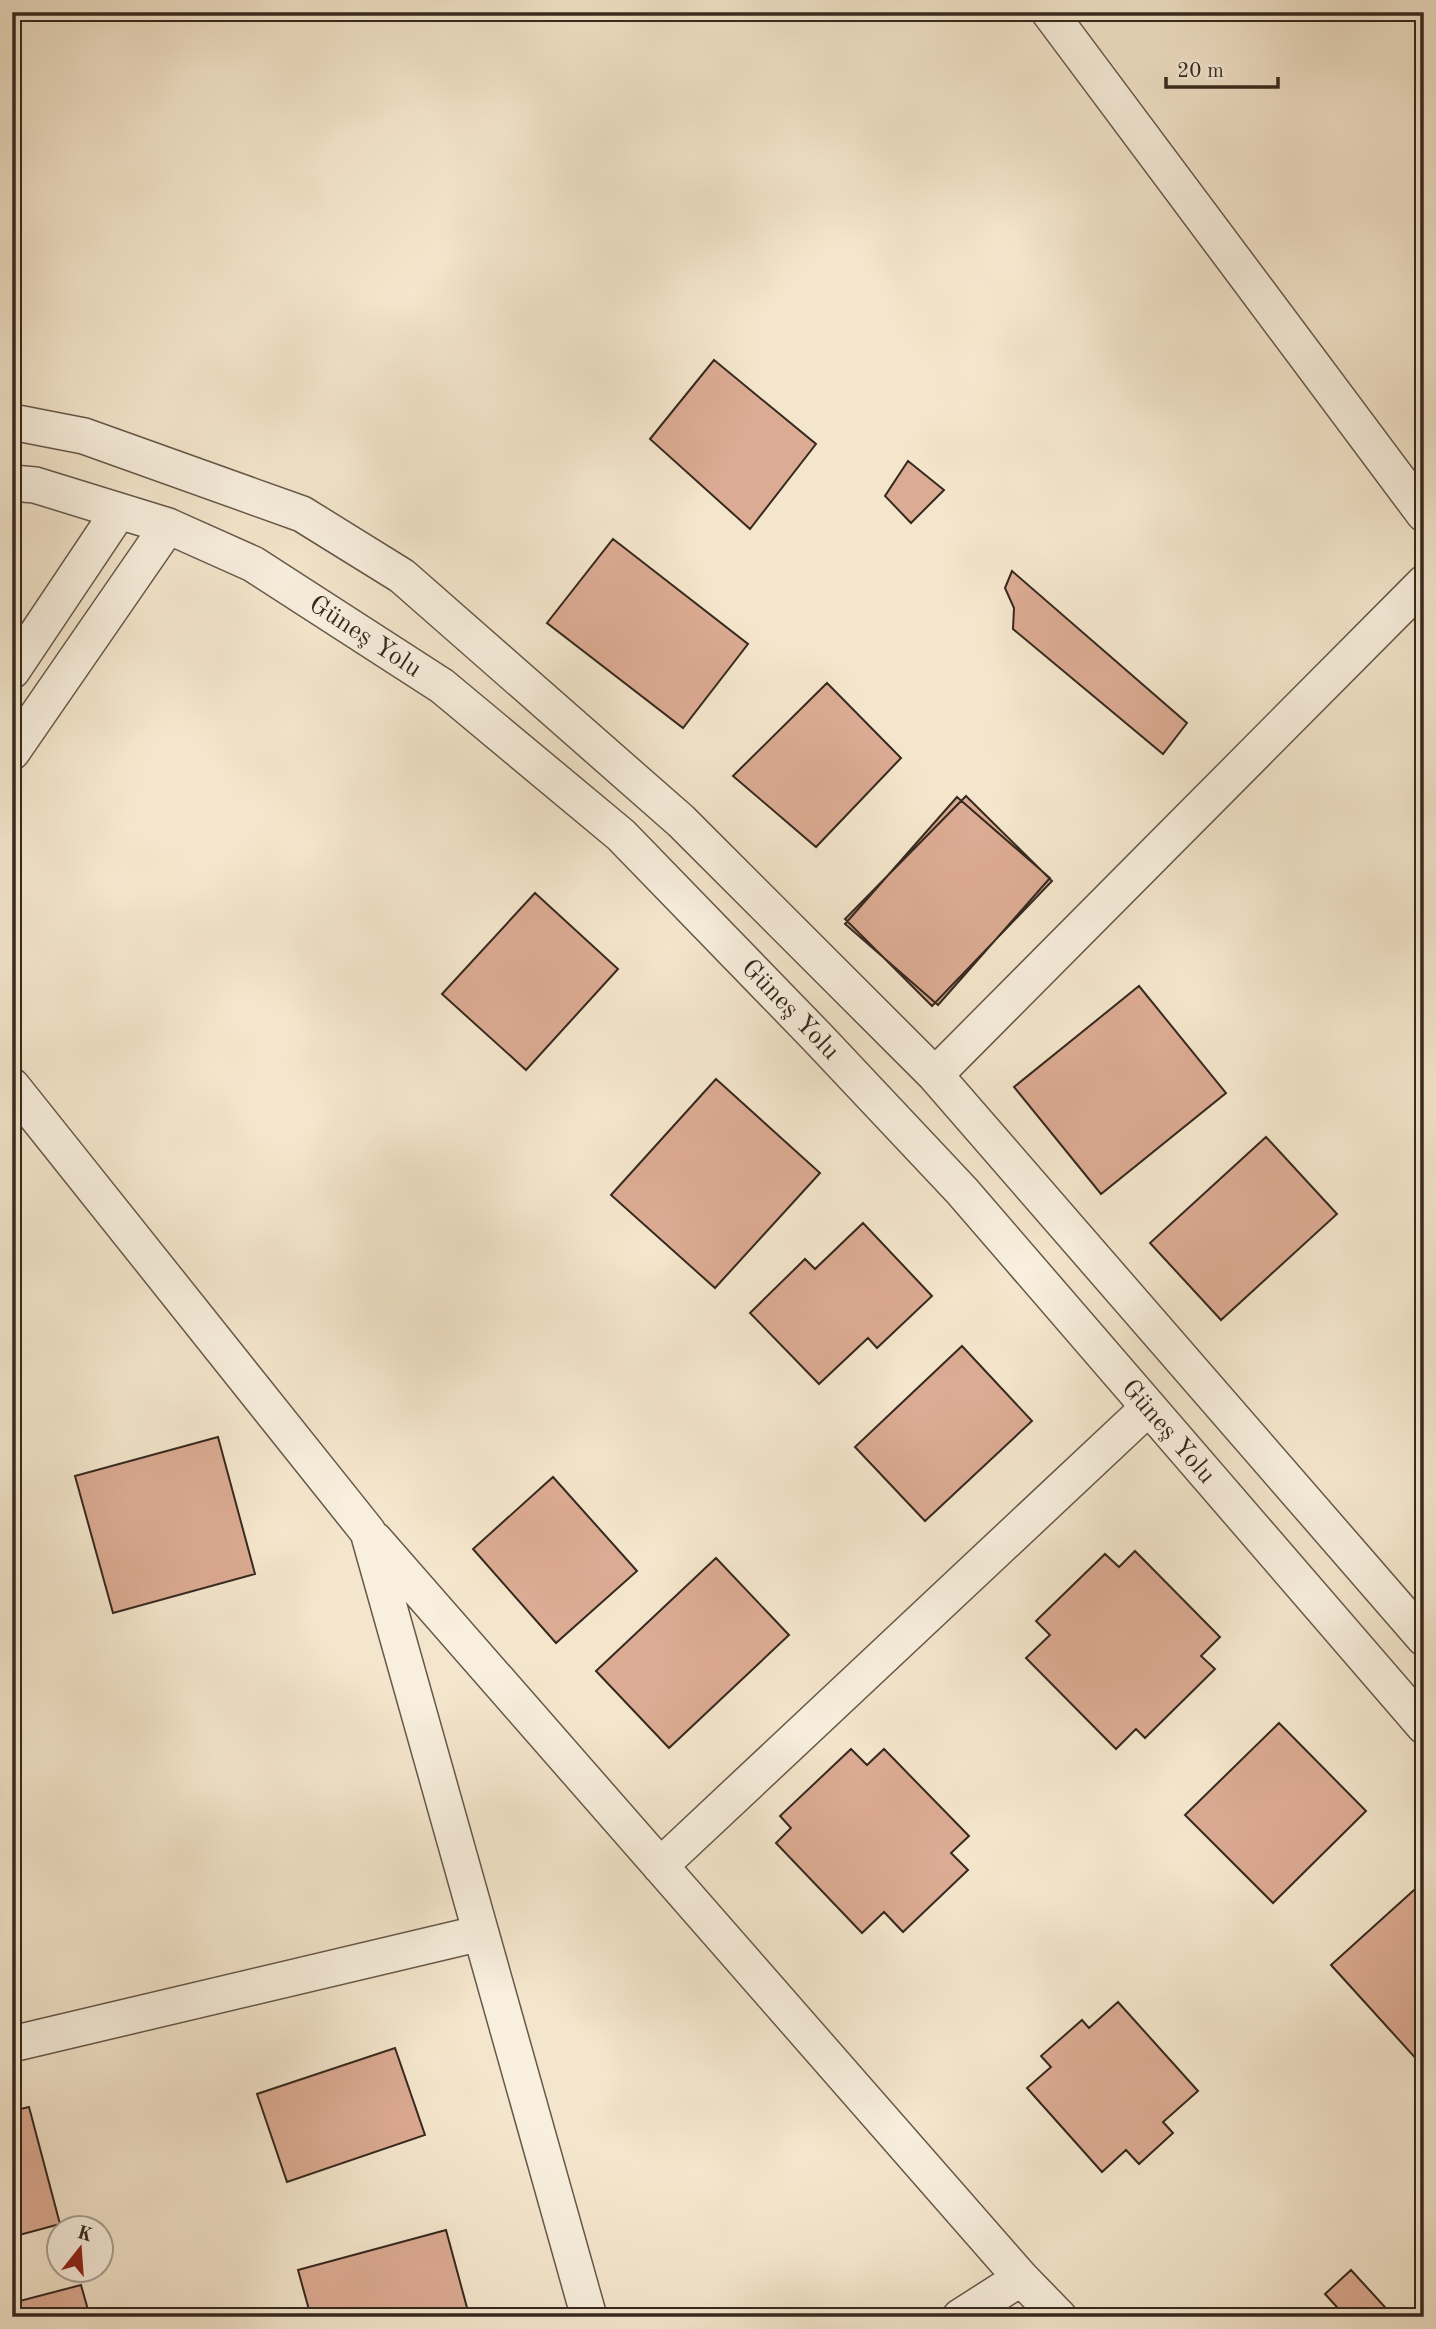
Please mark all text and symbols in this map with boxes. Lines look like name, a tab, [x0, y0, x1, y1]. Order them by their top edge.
scale bar	[1166, 46, 1278, 90]
text: 20 m	[1177, 61, 1224, 82]
street label: Güneş Yolu	[304, 591, 426, 683]
street label: Güneş Yolu	[736, 955, 844, 1065]
street label: Güneş Yolu	[1116, 1375, 1220, 1489]
north arrow	[46, 2214, 116, 2284]
text: K	[74, 2224, 94, 2246]

